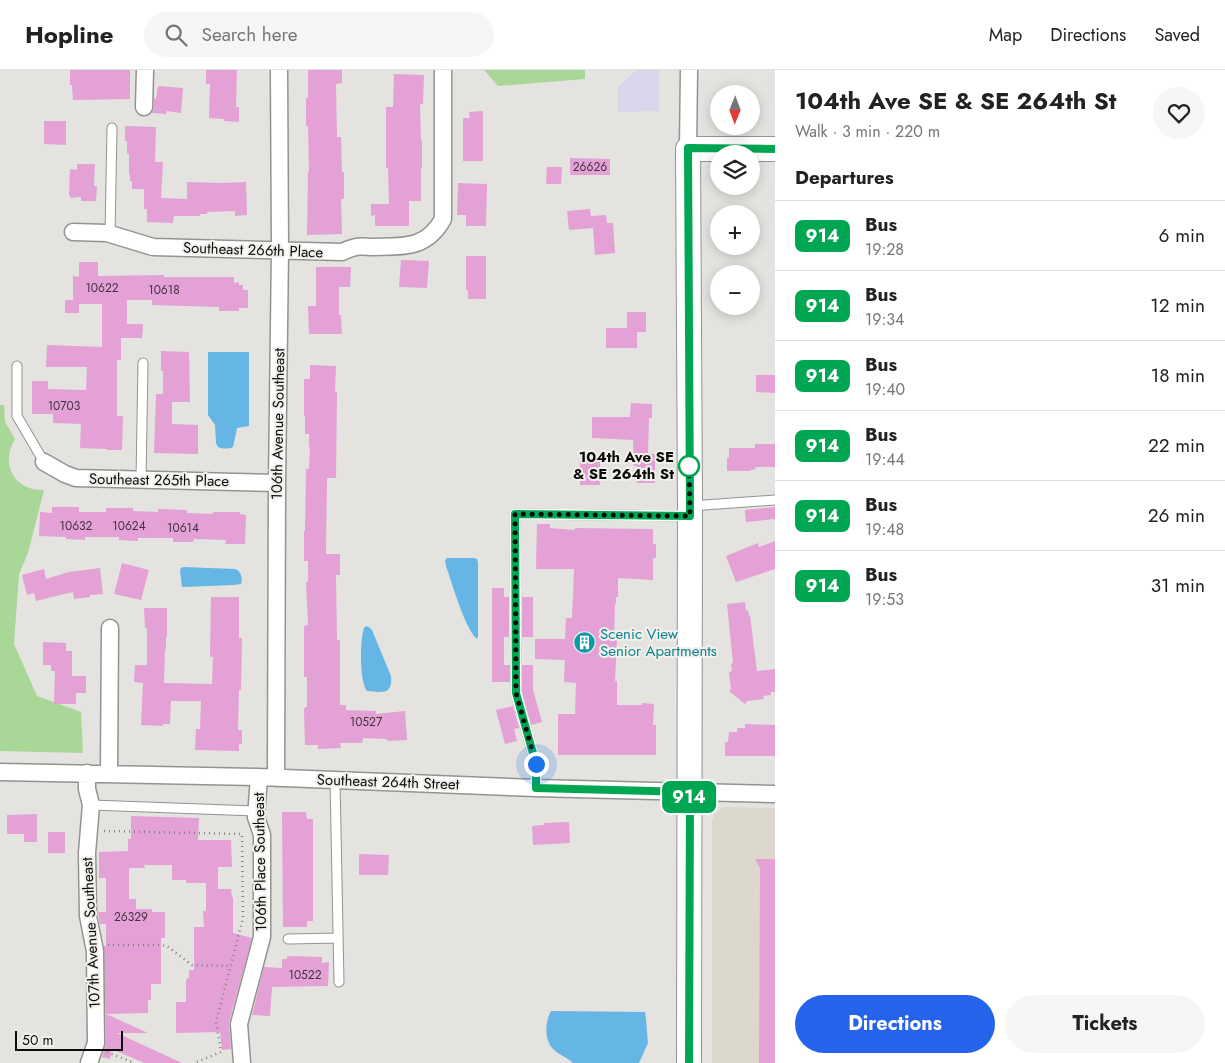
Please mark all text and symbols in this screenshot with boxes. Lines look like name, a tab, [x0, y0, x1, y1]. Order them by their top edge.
search box	[144, 12, 494, 57]
text: Hopline	[25, 17, 114, 52]
icon: search	[162, 21, 190, 49]
text: Search here	[202, 21, 298, 48]
text: Map	[989, 22, 1022, 48]
text: Directions	[1050, 22, 1126, 48]
text: Saved	[1154, 22, 1200, 48]
text: 104th Ave SE & SE 264th St	[795, 83, 1116, 118]
north arrow	[710, 85, 760, 135]
map controls	[710, 85, 760, 315]
button: heart	[1153, 87, 1205, 139]
text: Walk · 3 min · 220 m	[795, 120, 940, 143]
button: layers	[710, 145, 760, 195]
house number: 26626	[573, 158, 607, 176]
text: Departures	[795, 164, 894, 191]
button: +	[710, 205, 760, 255]
text: Bus	[865, 211, 897, 238]
text: 6 min	[1159, 222, 1205, 249]
text: 914	[806, 223, 839, 249]
street label: Southeast 266th Place	[182, 237, 324, 263]
text: 19:28	[865, 238, 904, 261]
button: −	[710, 265, 760, 315]
house number: 10622	[85, 279, 119, 297]
house number: 10618	[148, 281, 180, 299]
text: Bus	[865, 281, 897, 308]
text: 12 min	[1150, 292, 1205, 319]
text: 914	[806, 293, 839, 319]
text: 19:34	[865, 308, 904, 331]
street label: 106th Avenue Southeast	[266, 347, 290, 500]
text: Bus	[865, 351, 897, 378]
text: 18 min	[1151, 362, 1205, 389]
text: 914	[806, 363, 839, 389]
text: 19:40	[865, 378, 905, 401]
house number: 10703	[48, 397, 81, 415]
text: Bus	[865, 421, 897, 448]
text: 22 min	[1148, 432, 1205, 459]
text: 914	[806, 433, 839, 459]
place label: 104th Ave SE & SE 264th St	[573, 446, 674, 485]
text: 19:44	[865, 448, 905, 471]
marker: 104th Ave SE & SE 264th St	[678, 455, 700, 477]
street label: Southeast 265th Place	[89, 468, 230, 492]
text: Bus	[865, 491, 897, 518]
text: 26 min	[1148, 502, 1205, 529]
text: 914	[806, 503, 839, 529]
house number: 10632	[60, 517, 93, 535]
house number: 10624	[112, 517, 146, 535]
text: 19:48	[865, 518, 904, 541]
house number: 10614	[167, 519, 199, 537]
text: Bus	[865, 561, 897, 588]
text: 31 min	[1151, 572, 1205, 599]
text: 914	[806, 573, 839, 599]
text: 19:53	[865, 588, 904, 611]
place label: Scenic View Senior Apartments	[600, 623, 717, 662]
building icon: Scenic View Senior Apartments	[572, 631, 596, 655]
house number: 10527	[350, 713, 383, 731]
your location	[524, 752, 549, 777]
street label: Southeast 264th Street	[316, 769, 460, 795]
line badge: 914	[660, 781, 718, 813]
text: 914	[672, 784, 706, 810]
street label: 106th Place Southeast	[248, 792, 272, 932]
street label: 107th Avenue Southeast	[76, 857, 106, 1009]
house number: 26329	[114, 908, 148, 926]
house number: 10522	[288, 966, 322, 984]
button: Directions	[795, 995, 995, 1053]
button: Tickets	[1005, 995, 1205, 1053]
scale bar	[15, 1028, 122, 1051]
text: 50 m	[22, 1030, 53, 1050]

